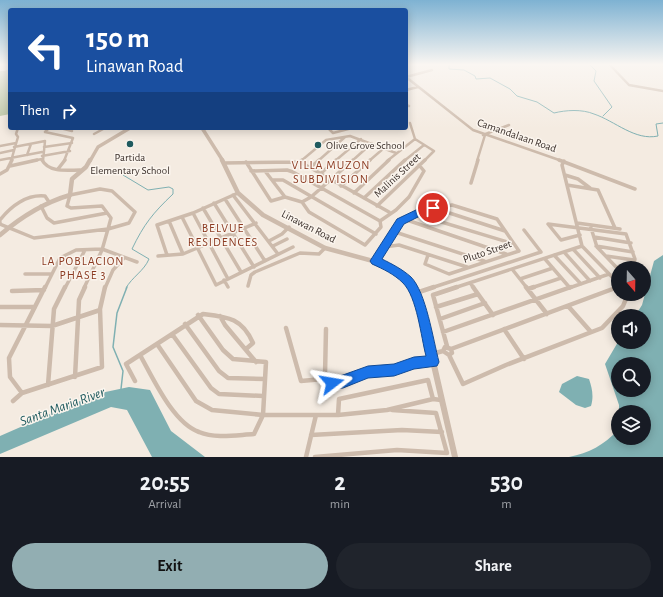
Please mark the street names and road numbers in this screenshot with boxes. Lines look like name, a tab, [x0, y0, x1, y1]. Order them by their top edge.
street label: Camandalaan Road	[476, 117, 558, 154]
street label: Malinis Street	[372, 151, 423, 200]
street label: Linawan Road	[280, 208, 338, 245]
street label: Pluto Street	[461, 238, 513, 265]

